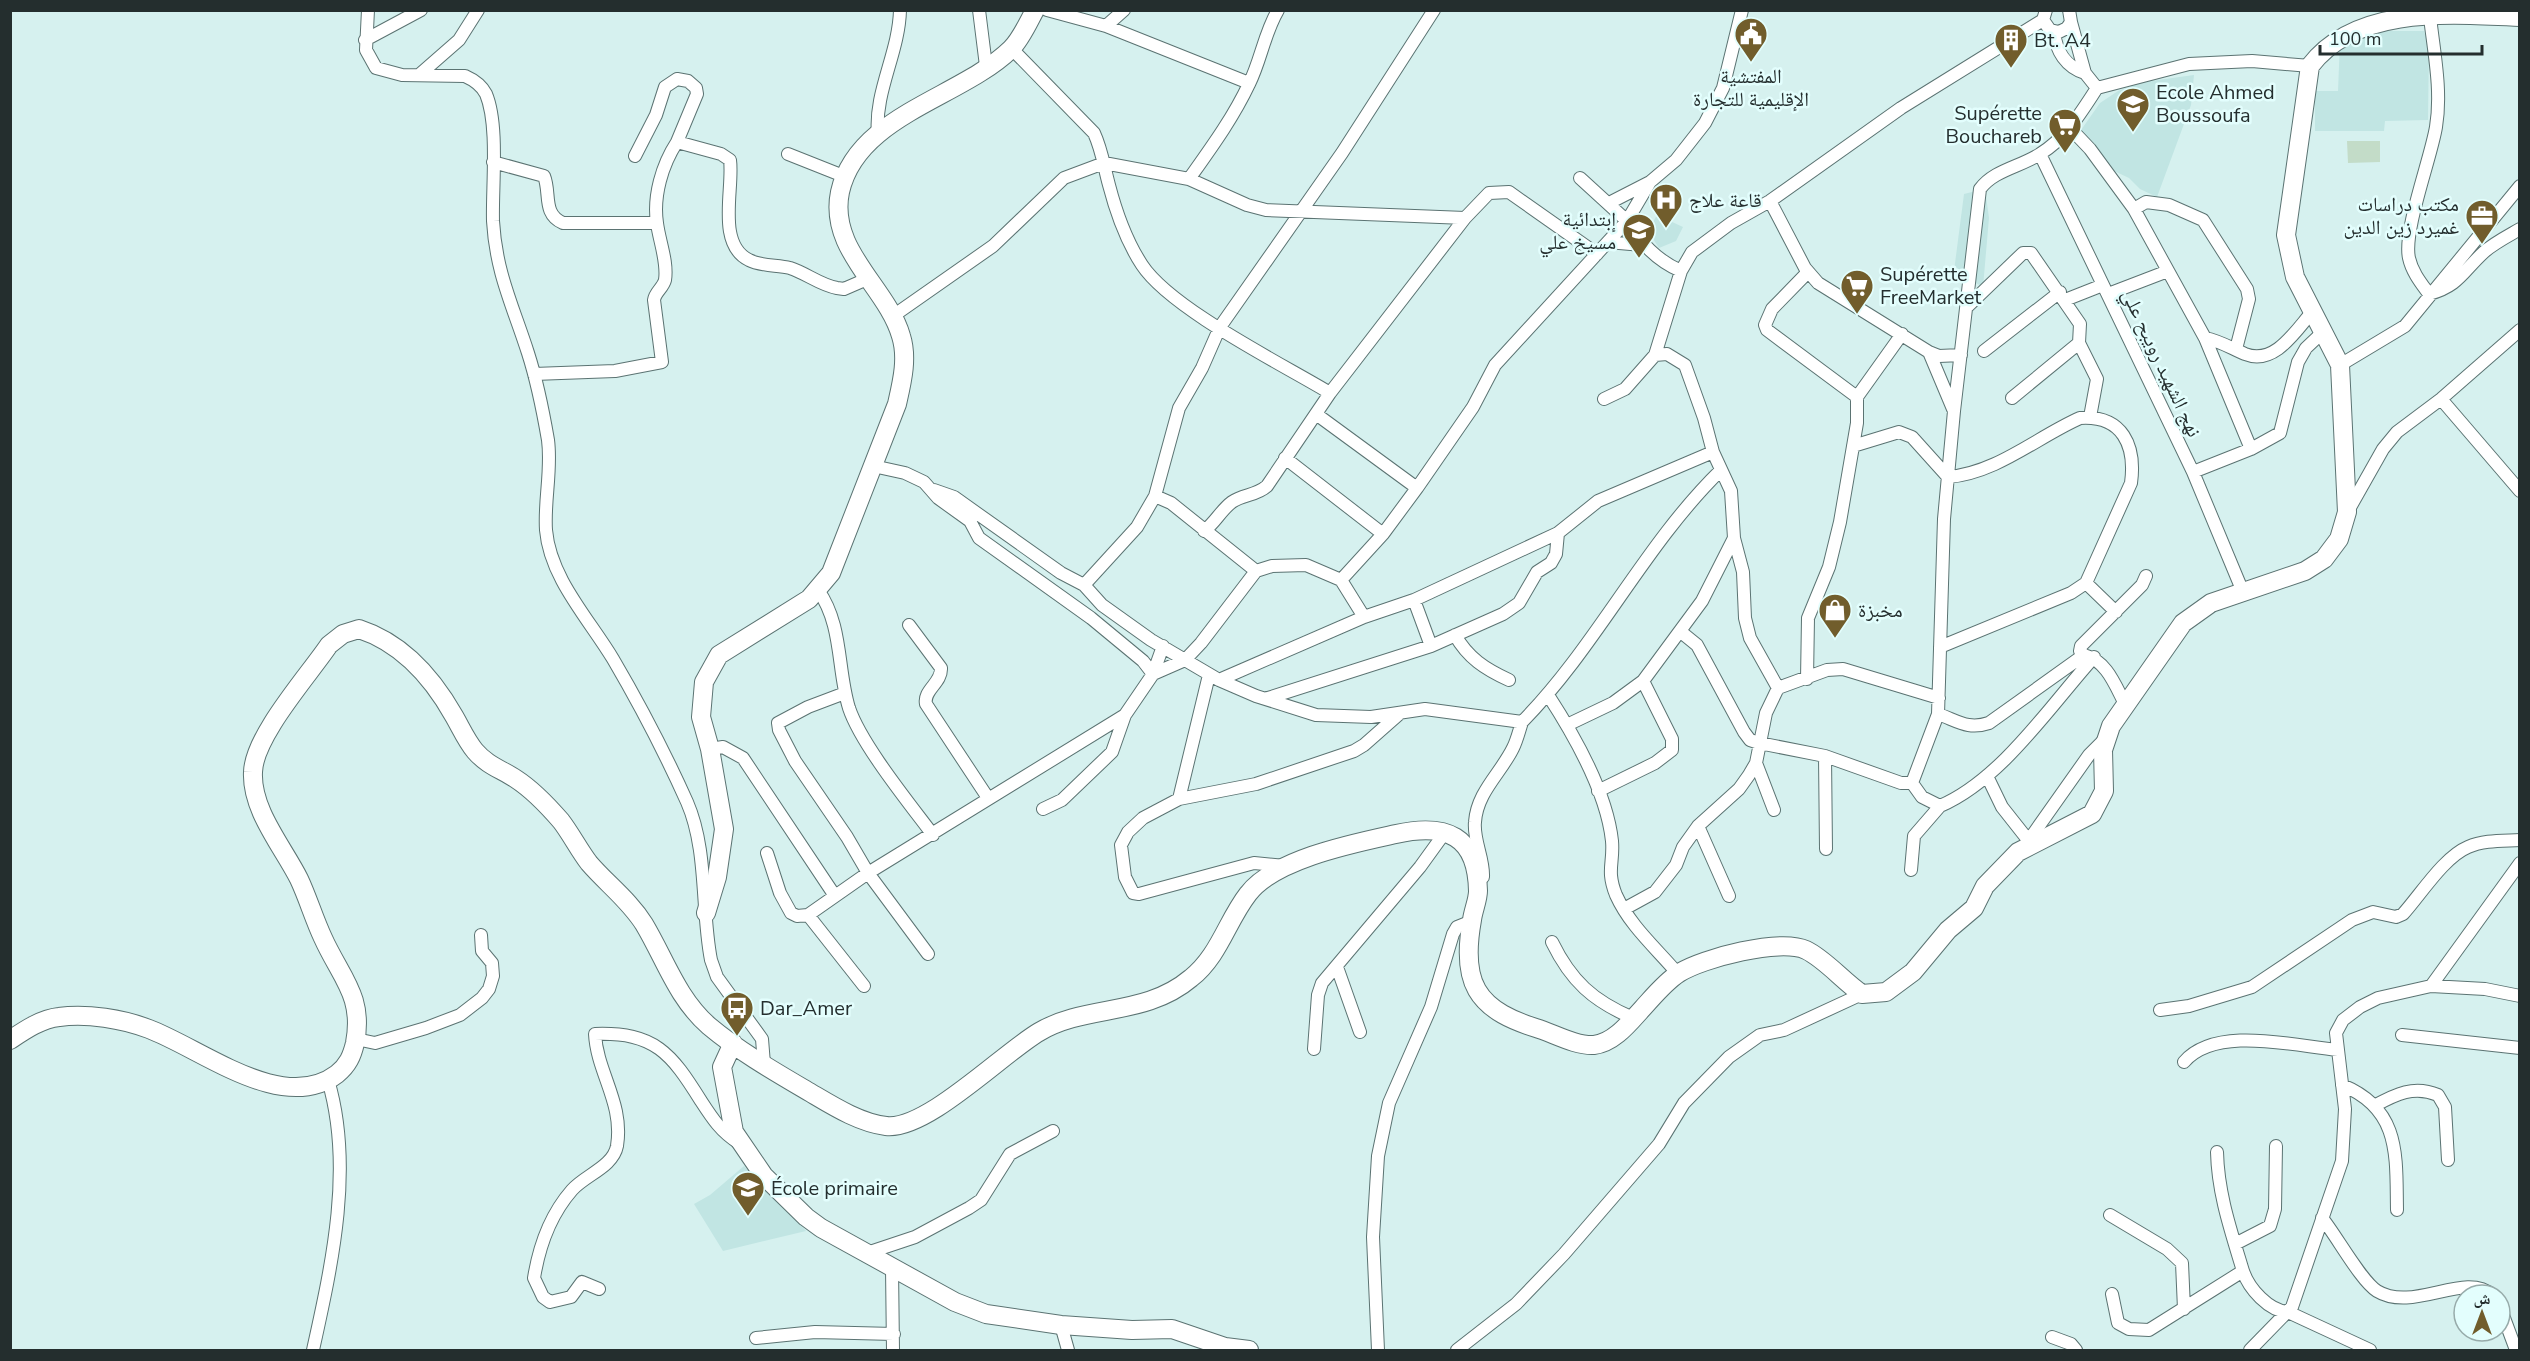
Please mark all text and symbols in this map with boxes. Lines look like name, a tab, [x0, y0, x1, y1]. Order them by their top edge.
public building icon: المفتشية الإقليمية للتجارة	[1733, 16, 1769, 63]
scale bar	[2320, 18, 2482, 56]
building icon: Bt. A4	[1993, 22, 2029, 69]
place label: Bt. A4	[2034, 27, 2091, 54]
text: 100 m	[2329, 27, 2381, 51]
place label: المفتشية الإقليمية للتجارة	[1693, 63, 1809, 113]
place label: Ecole Ahmed Boussoufa	[2156, 79, 2275, 129]
school or university icon: Ecole Ahmed Boussoufa	[2115, 86, 2151, 133]
place label: Supérette Bouchareb	[1946, 100, 2042, 150]
supermarket icon: Supérette Bouchareb	[2047, 107, 2083, 154]
hospital icon: قاعة علاج	[1648, 182, 1684, 229]
place label: قاعة علاج	[1689, 187, 1762, 214]
place label: مكتب دراسات غميرد زين الدين	[2343, 191, 2459, 241]
office icon: مكتب دراسات غميرد زين الدين	[2464, 198, 2500, 245]
place label: إبتدائية مسيخ علي	[1539, 206, 1616, 258]
school or university icon: إبتدائية مسيخ علي	[1621, 212, 1657, 259]
place label: Supérette FreeMarket	[1880, 261, 1982, 311]
supermarket icon: Supérette FreeMarket	[1839, 268, 1875, 315]
street label: نهج الشهيد رويبح علي	[2114, 285, 2208, 442]
shop icon: مخبزة	[1817, 592, 1853, 639]
place label: مخبزة	[1858, 597, 1903, 624]
bus stop icon: Dar_Amer	[719, 990, 755, 1037]
place label: Dar_Amer	[760, 995, 852, 1022]
school or university icon: École primaire	[730, 1170, 766, 1217]
place label: École primaire	[771, 1175, 898, 1202]
north arrow	[2452, 1283, 2512, 1343]
text: ش	[2474, 1288, 2491, 1310]

